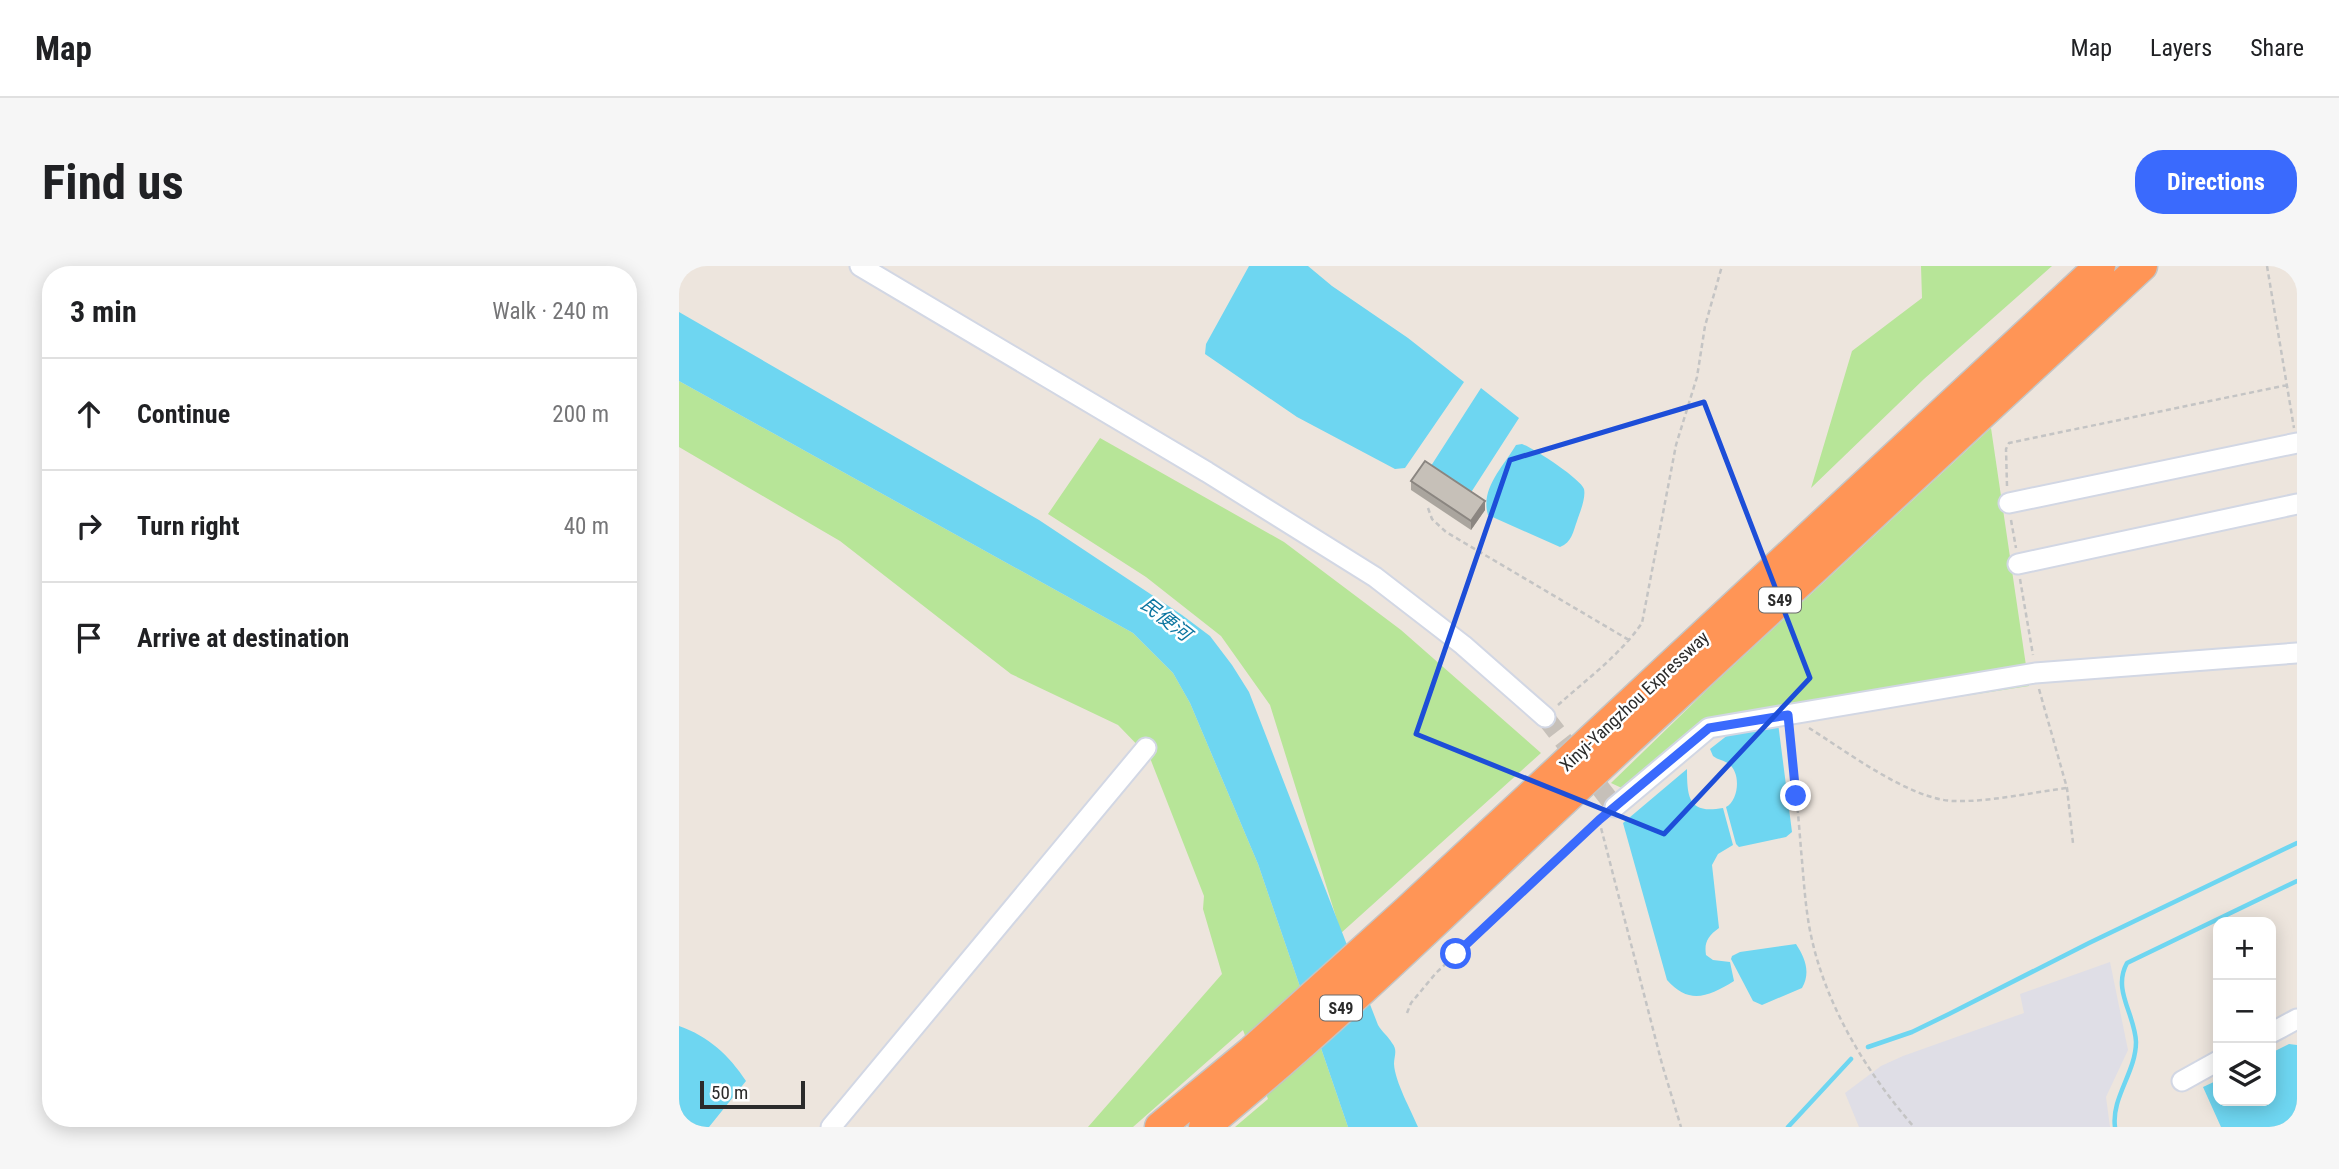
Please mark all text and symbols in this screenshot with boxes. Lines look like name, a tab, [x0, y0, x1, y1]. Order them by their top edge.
text: Map	[35, 29, 92, 68]
text: Map	[2071, 34, 2112, 62]
text: Layers	[2150, 34, 2212, 62]
text: Share	[2250, 34, 2304, 62]
button: Directions	[2135, 150, 2297, 214]
text: Find us	[42, 154, 184, 211]
text: 3 min	[70, 294, 137, 329]
text: Walk · 240 m	[492, 298, 609, 325]
icon: ahead	[70, 395, 108, 433]
text: Continue	[137, 399, 230, 429]
text: 200 m	[552, 401, 609, 428]
icon: right	[70, 507, 108, 545]
text: Turn right	[137, 511, 239, 541]
text: 40 m	[564, 513, 609, 540]
road number: S49	[1759, 588, 1801, 612]
water label: 民便河	[1136, 592, 1199, 648]
icon: arrive	[70, 619, 108, 657]
text: Arrive at destination	[137, 623, 349, 653]
street label: Xinyi-Yangzhou Expressway	[1555, 626, 1713, 775]
route end	[1780, 780, 1811, 811]
map controls	[2213, 917, 2276, 1106]
button: +	[2213, 917, 2276, 980]
route start	[1440, 938, 1471, 969]
button: −	[2213, 980, 2276, 1043]
road number: S49	[1320, 996, 1362, 1020]
button: layers	[2213, 1043, 2276, 1106]
scale bar	[700, 1078, 805, 1110]
text: 50 m	[711, 1081, 748, 1104]

